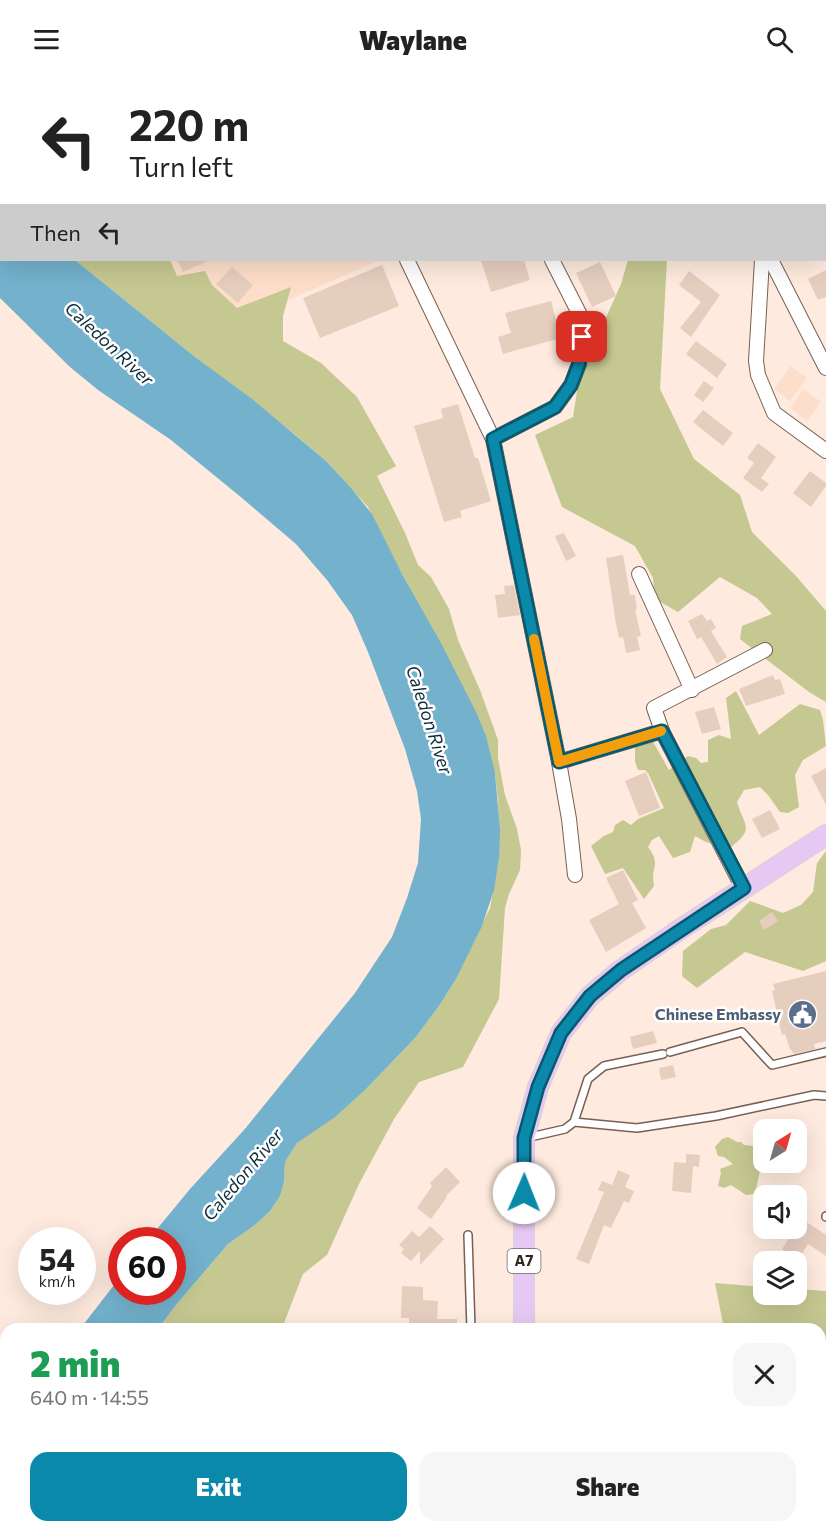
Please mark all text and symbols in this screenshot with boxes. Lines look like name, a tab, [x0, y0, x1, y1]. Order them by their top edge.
icon: menu	[30, 23, 63, 56]
text: Waylane	[359, 23, 467, 56]
icon: search	[763, 23, 796, 56]
text: 220 m	[129, 98, 249, 150]
icon: left	[30, 102, 108, 180]
text: Turn left	[129, 150, 233, 183]
icon: left	[93, 216, 126, 249]
text: Then	[30, 219, 81, 246]
water label: Caledon River	[61, 297, 159, 390]
pin	[556, 311, 607, 362]
icon: arrive	[565, 320, 598, 353]
water label: Caledon River	[402, 662, 458, 778]
public building icon: Chinese Embassy	[786, 998, 818, 1030]
place label: Chinese Embassy	[655, 1004, 781, 1023]
north arrow	[753, 1119, 807, 1173]
map controls	[753, 1119, 807, 1305]
water label: Caledon River	[197, 1123, 288, 1225]
position arrow	[492, 1161, 556, 1225]
button: sound	[753, 1185, 807, 1239]
speed limit sign: 60	[108, 1227, 186, 1305]
text: 54	[39, 1240, 75, 1277]
road number: A7	[508, 1249, 540, 1273]
button: layers	[753, 1251, 807, 1305]
text: km/h	[39, 1272, 75, 1290]
text: 2 min	[30, 1340, 120, 1384]
button: close	[733, 1343, 796, 1406]
text: 640 m · 14:55	[30, 1385, 149, 1409]
button: Exit	[30, 1452, 407, 1521]
button: Share	[419, 1452, 796, 1521]

